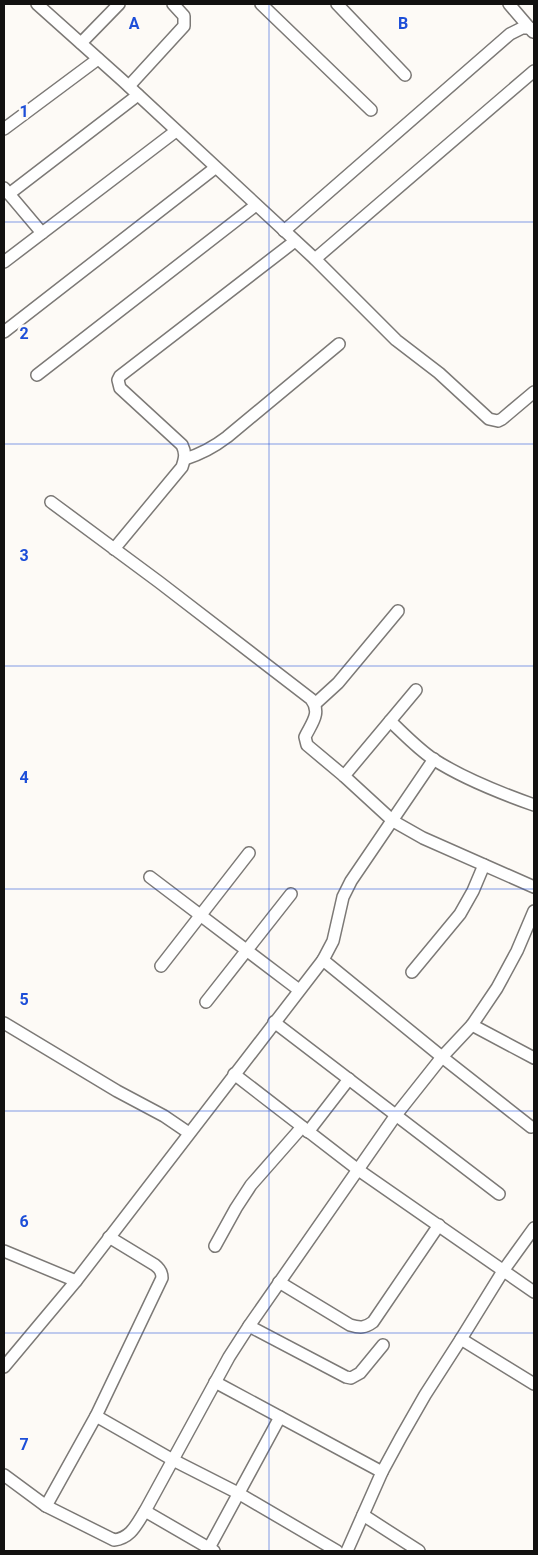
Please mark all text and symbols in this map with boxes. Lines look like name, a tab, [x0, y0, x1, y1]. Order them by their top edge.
text: A	[129, 14, 140, 33]
text: B	[398, 14, 408, 33]
text: 1	[19, 102, 29, 121]
text: 2	[19, 324, 29, 343]
text: 3	[19, 546, 29, 565]
text: 4	[19, 768, 29, 787]
text: 5	[19, 990, 29, 1009]
text: 6	[19, 1212, 29, 1231]
text: 7	[19, 1435, 29, 1454]

